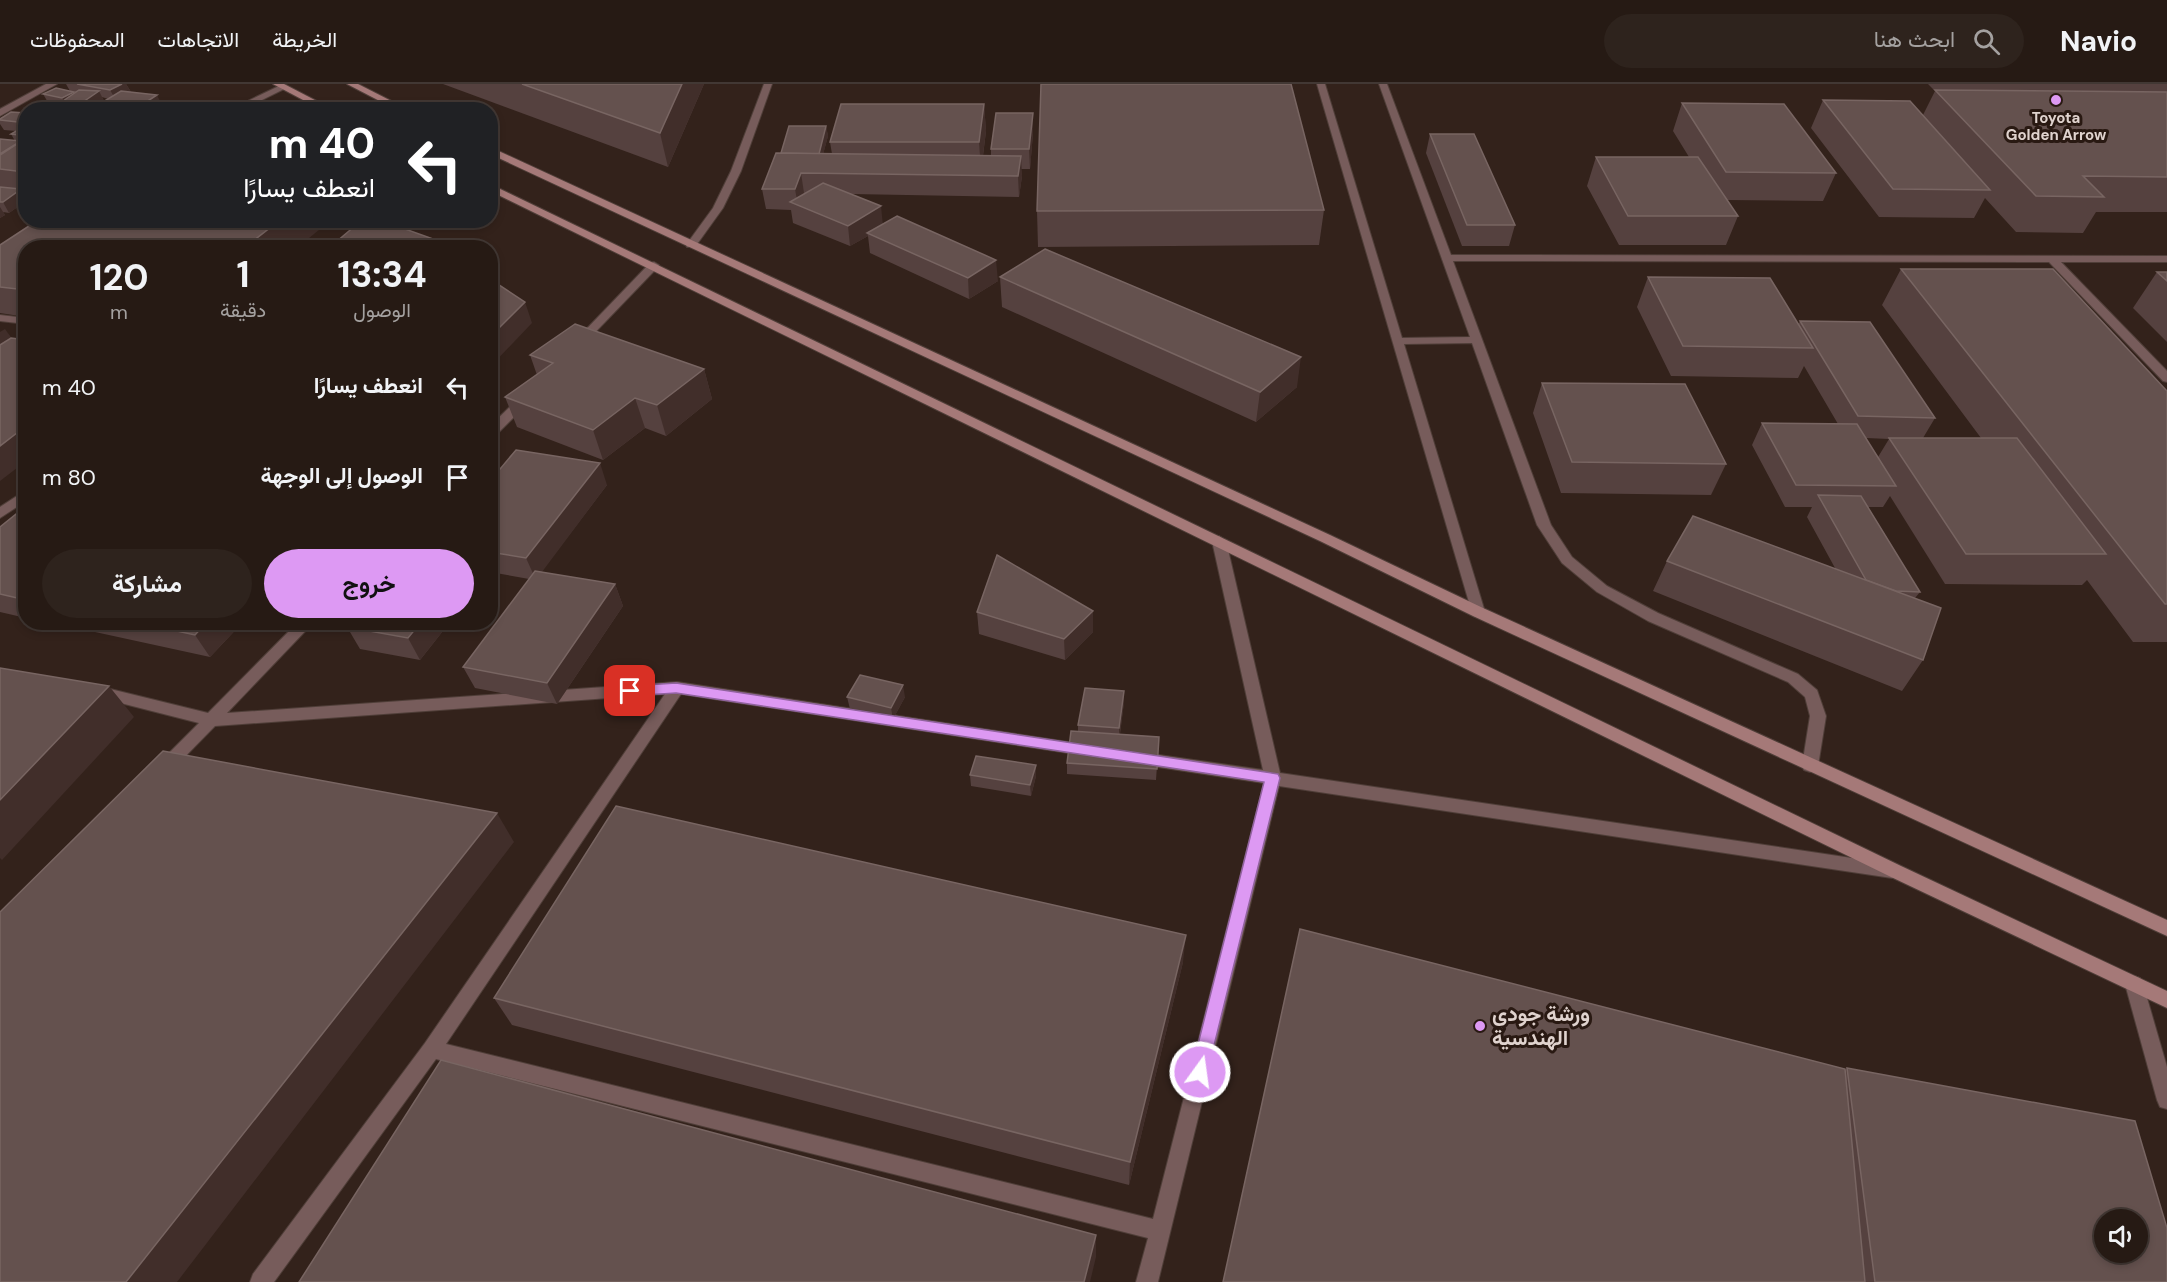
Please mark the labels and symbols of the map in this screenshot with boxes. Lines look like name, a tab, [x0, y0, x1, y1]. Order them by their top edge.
marker: Toyota Golden Arrow	[2049, 93, 2063, 107]
place label: Toyota Golden Arrow	[2006, 108, 2107, 145]
pin	[604, 665, 655, 716]
place label: ورشة جودي الهندسية	[1492, 1000, 1590, 1052]
marker: ورشة جودي الهندسية	[1473, 1019, 1487, 1033]
position arrow	[1168, 1040, 1232, 1104]

